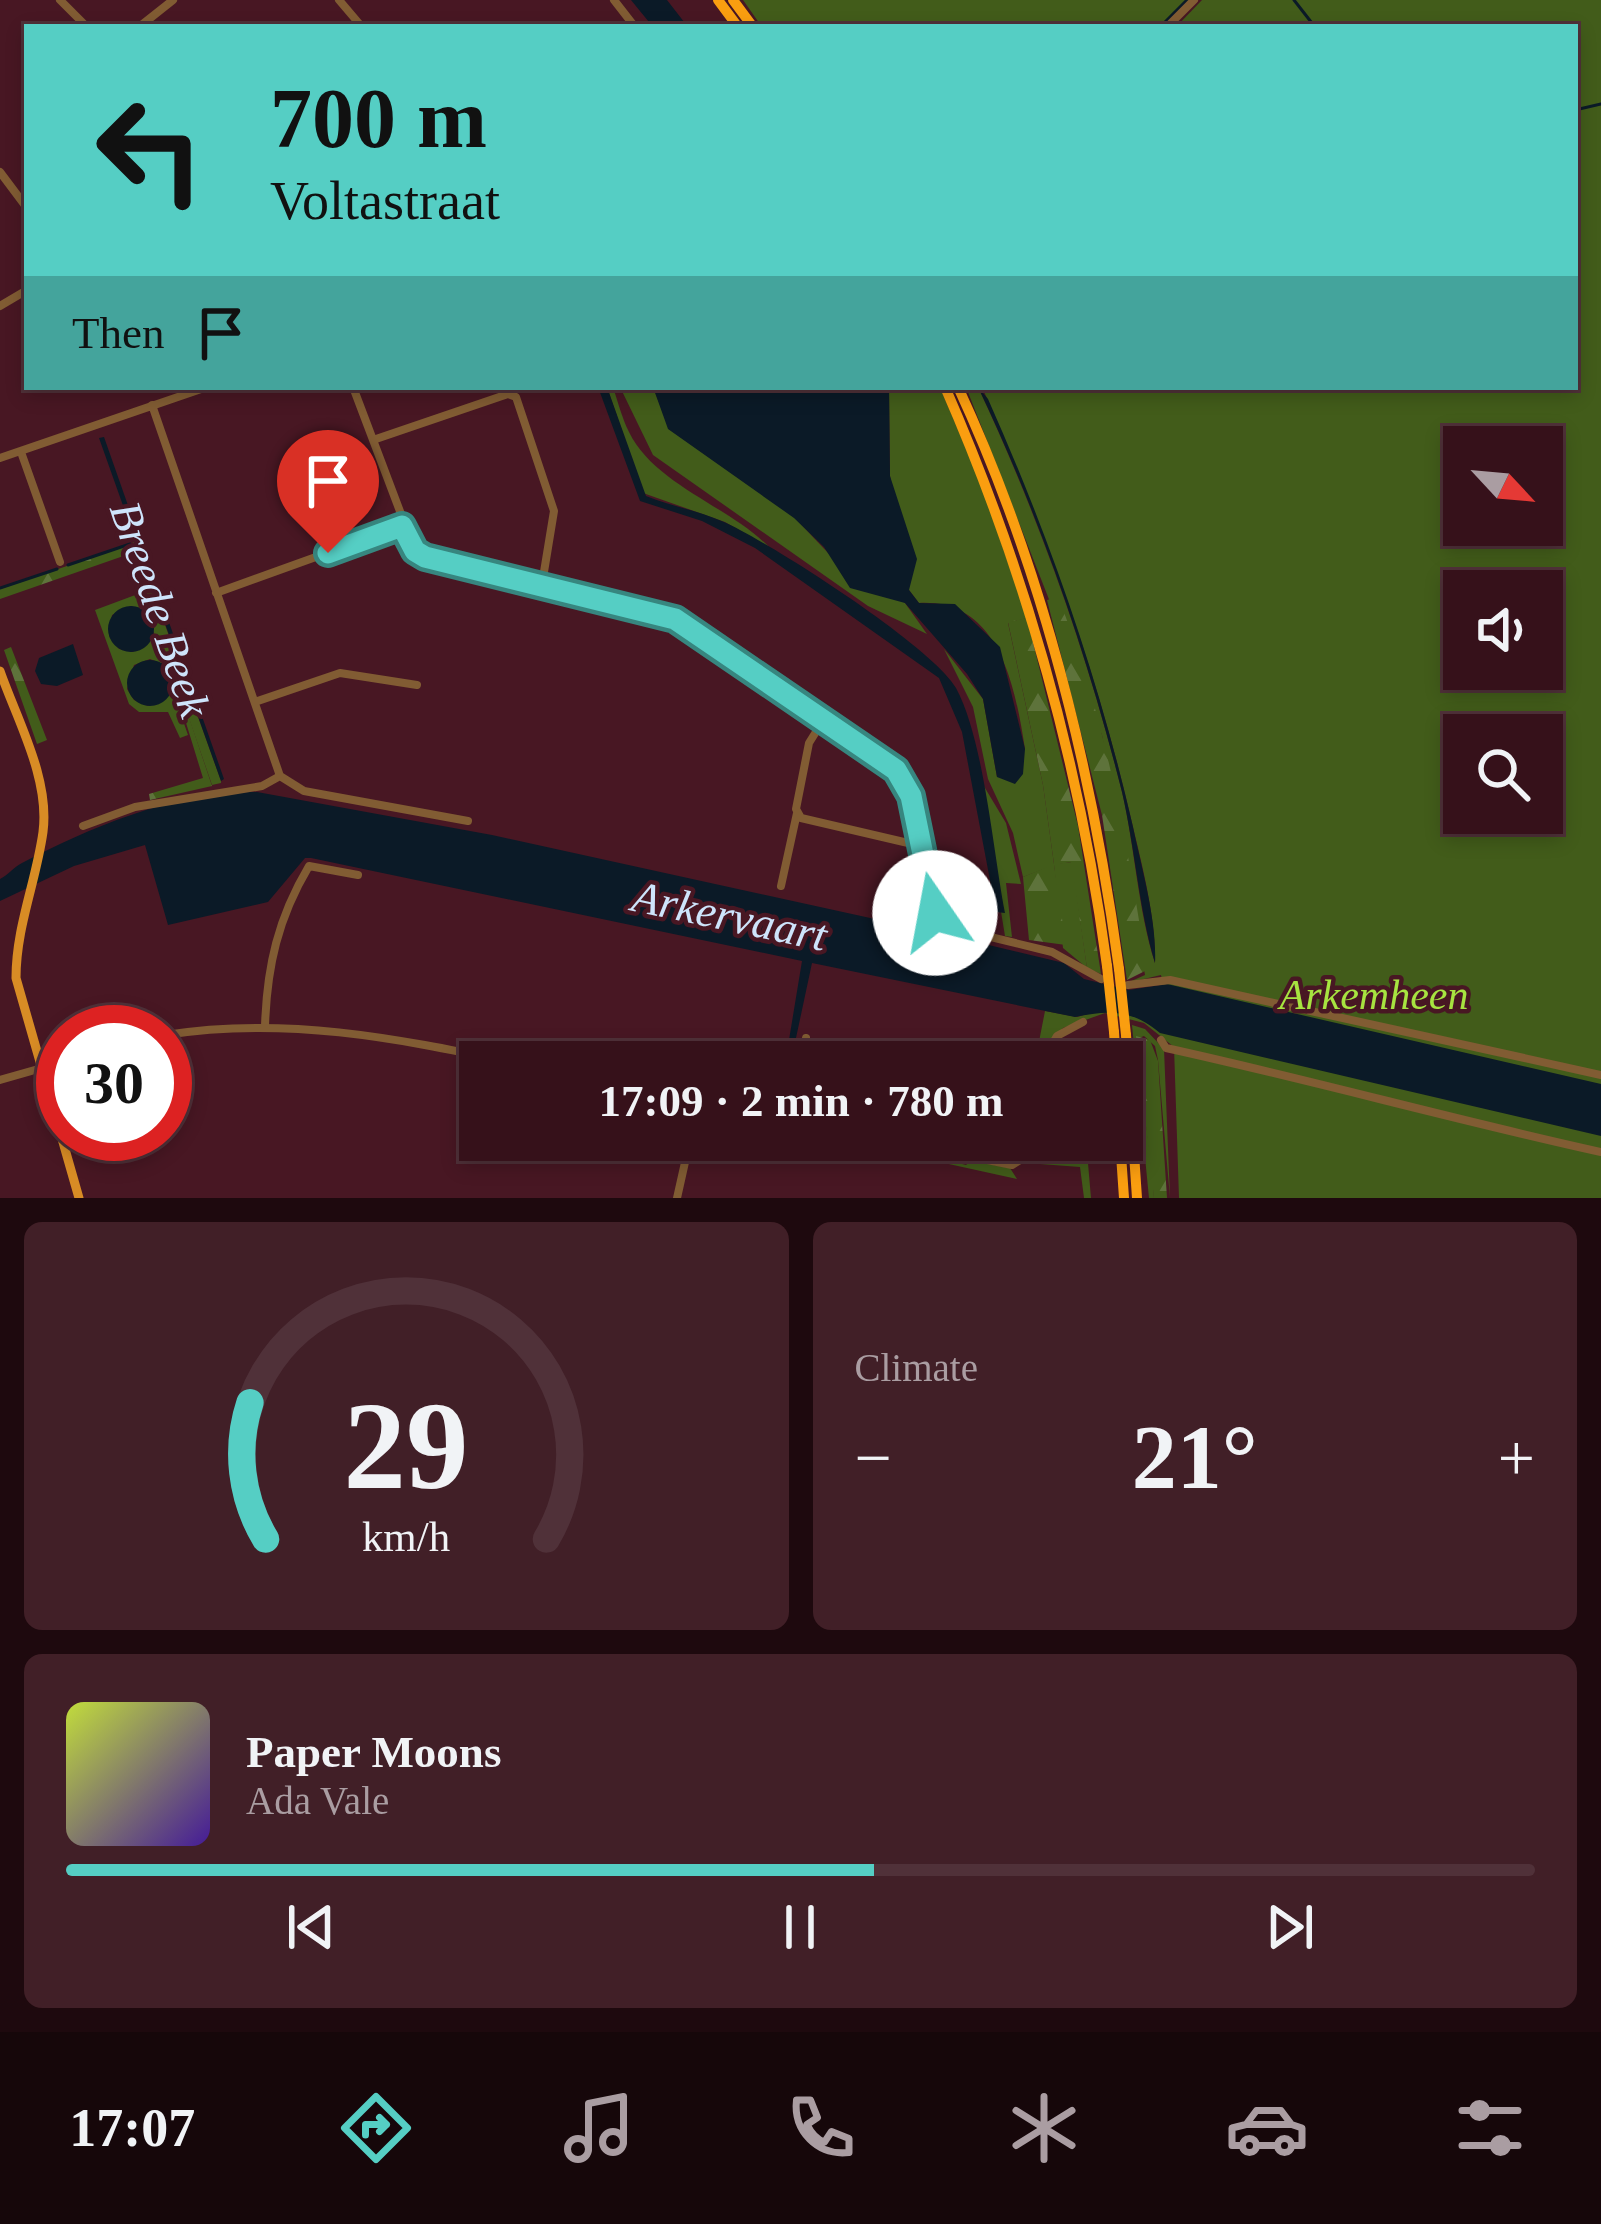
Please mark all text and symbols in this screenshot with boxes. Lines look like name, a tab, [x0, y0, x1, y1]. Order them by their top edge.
icon: left	[72, 72, 228, 228]
text: 700 m	[270, 72, 487, 165]
text: Voltastraat	[270, 171, 500, 231]
icon: arrive	[188, 300, 254, 366]
text: Then	[72, 308, 164, 358]
north arrow	[1443, 426, 1563, 546]
map controls	[1443, 426, 1563, 834]
pin	[277, 430, 379, 553]
icon: arrive	[295, 448, 361, 514]
water label: Breede Beek	[100, 495, 221, 725]
button: sound	[1443, 570, 1563, 690]
button: search	[1443, 714, 1563, 834]
position arrow	[872, 850, 998, 976]
water label: Arkervaart	[625, 870, 833, 961]
park label: Arkemheen	[1277, 972, 1468, 1018]
speed limit sign: 30	[36, 1005, 192, 1161]
text: 17:09 · 2 min · 780 m	[599, 1076, 1004, 1126]
text: Climate	[855, 1346, 978, 1389]
text: 29	[344, 1377, 469, 1515]
text: 21°	[1132, 1408, 1258, 1507]
text: −	[855, 1421, 892, 1494]
text: +	[1498, 1421, 1535, 1494]
text: km/h	[362, 1513, 450, 1560]
text: Paper Moons	[246, 1727, 501, 1777]
text: Ada Vale	[246, 1779, 389, 1822]
icon: previous	[278, 1894, 344, 1960]
icon: pause	[767, 1894, 833, 1960]
icon: next	[1257, 1894, 1323, 1960]
icon: directions	[334, 2086, 418, 2170]
icon: music	[557, 2086, 641, 2170]
icon: phone	[779, 2086, 863, 2170]
icon: climate	[1002, 2086, 1086, 2170]
icon: car	[1225, 2086, 1309, 2170]
icon: filters	[1448, 2086, 1532, 2170]
text: 17:07	[69, 2098, 195, 2158]

